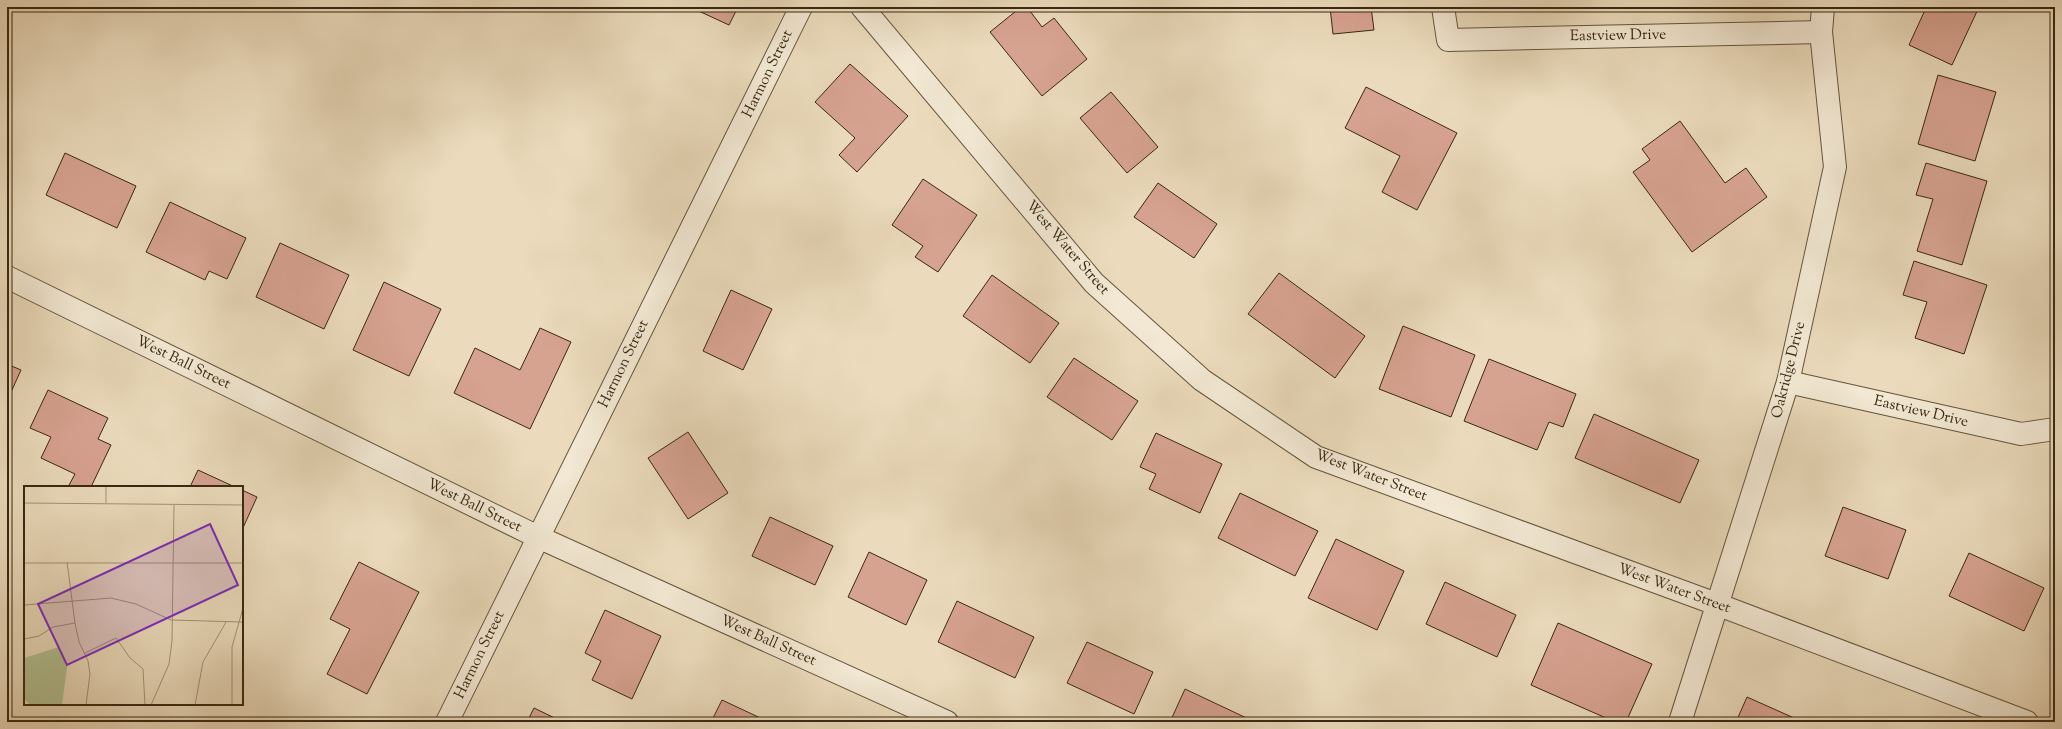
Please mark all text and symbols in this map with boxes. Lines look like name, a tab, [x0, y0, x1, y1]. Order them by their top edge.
street label: Eastview Drive	[1570, 25, 1666, 47]
street label: Harmon Street	[738, 27, 798, 121]
street label: West Water Street	[1020, 196, 1114, 300]
street label: Harmon Street	[594, 317, 654, 411]
street label: Oakridge Drive	[1767, 319, 1811, 421]
street label: West Ball Street	[132, 331, 234, 395]
street label: Eastview Drive	[1872, 391, 1970, 433]
street label: West Water Street	[1312, 445, 1430, 507]
street label: West Ball Street	[423, 474, 525, 538]
inset map	[24, 486, 243, 705]
street label: West Water Street	[1615, 559, 1733, 619]
street label: Harmon Street	[450, 608, 510, 702]
street label: West Ball Street	[717, 610, 819, 672]

